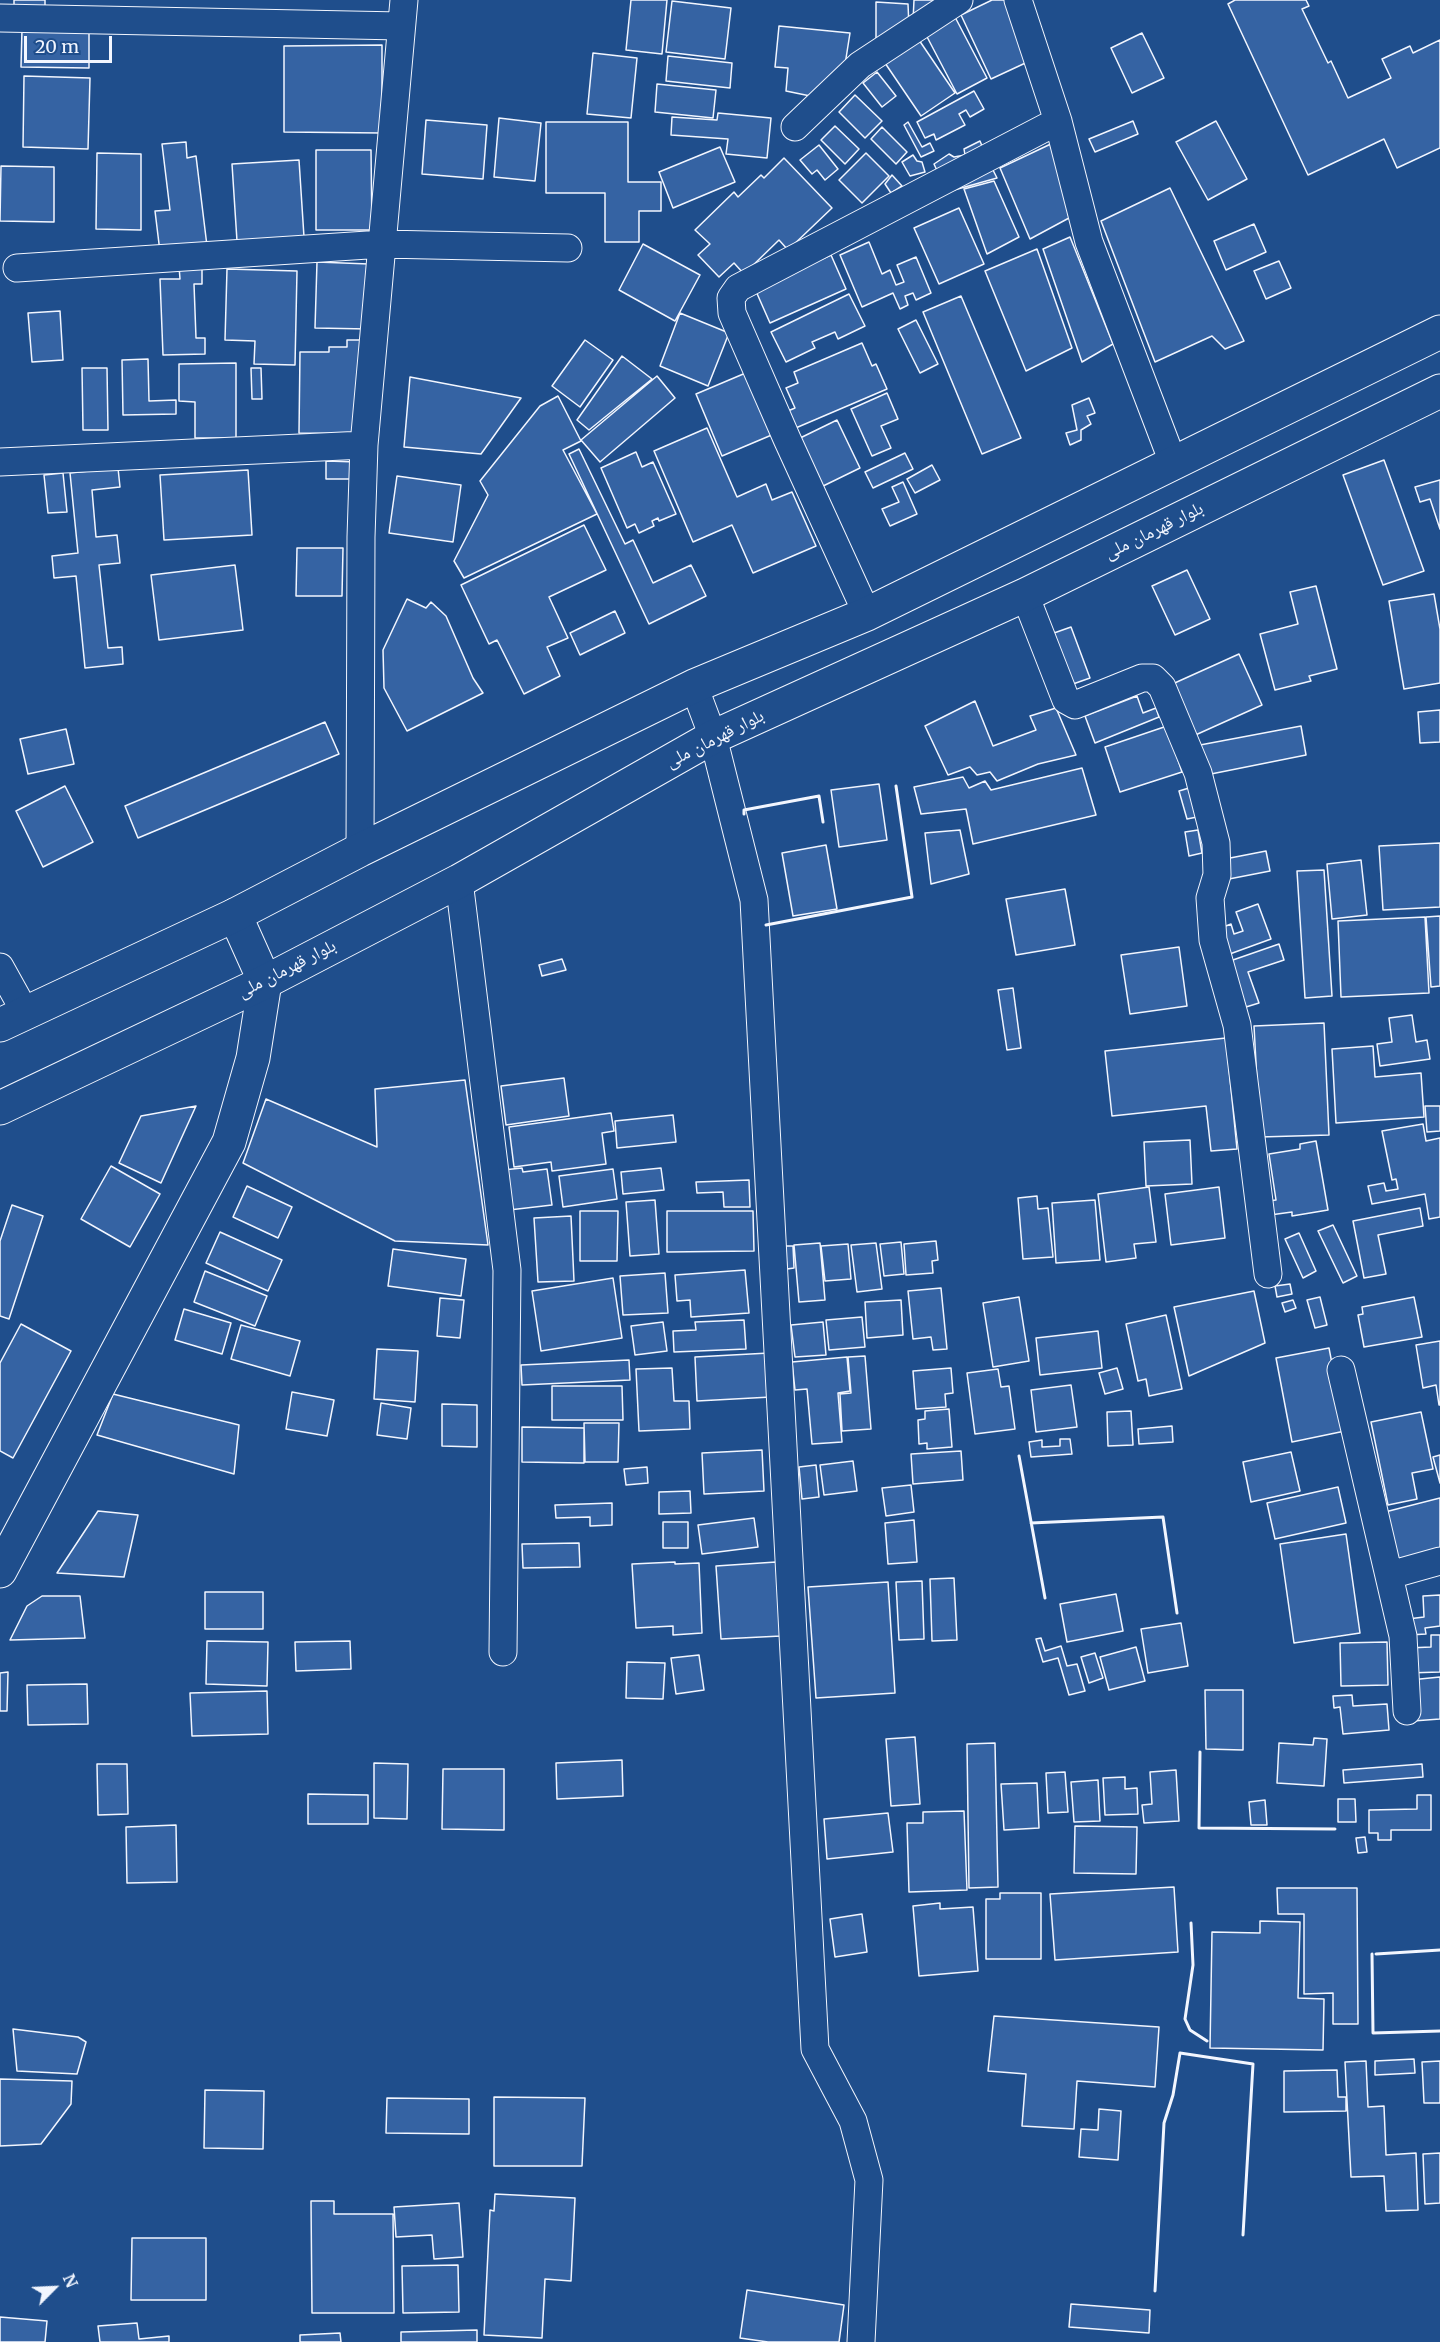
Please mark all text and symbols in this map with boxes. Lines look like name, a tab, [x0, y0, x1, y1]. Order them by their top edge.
scale bar	[27, 24, 116, 62]
text: 20 m	[35, 35, 79, 58]
street label: بلوار قهرمان ملی	[1101, 498, 1207, 564]
street label: بلوار قهرمان ملی	[662, 705, 768, 773]
street label: بلوار قهرمان ملی	[234, 935, 340, 1003]
north arrow	[24, 2258, 84, 2318]
text: N	[59, 2271, 82, 2291]

